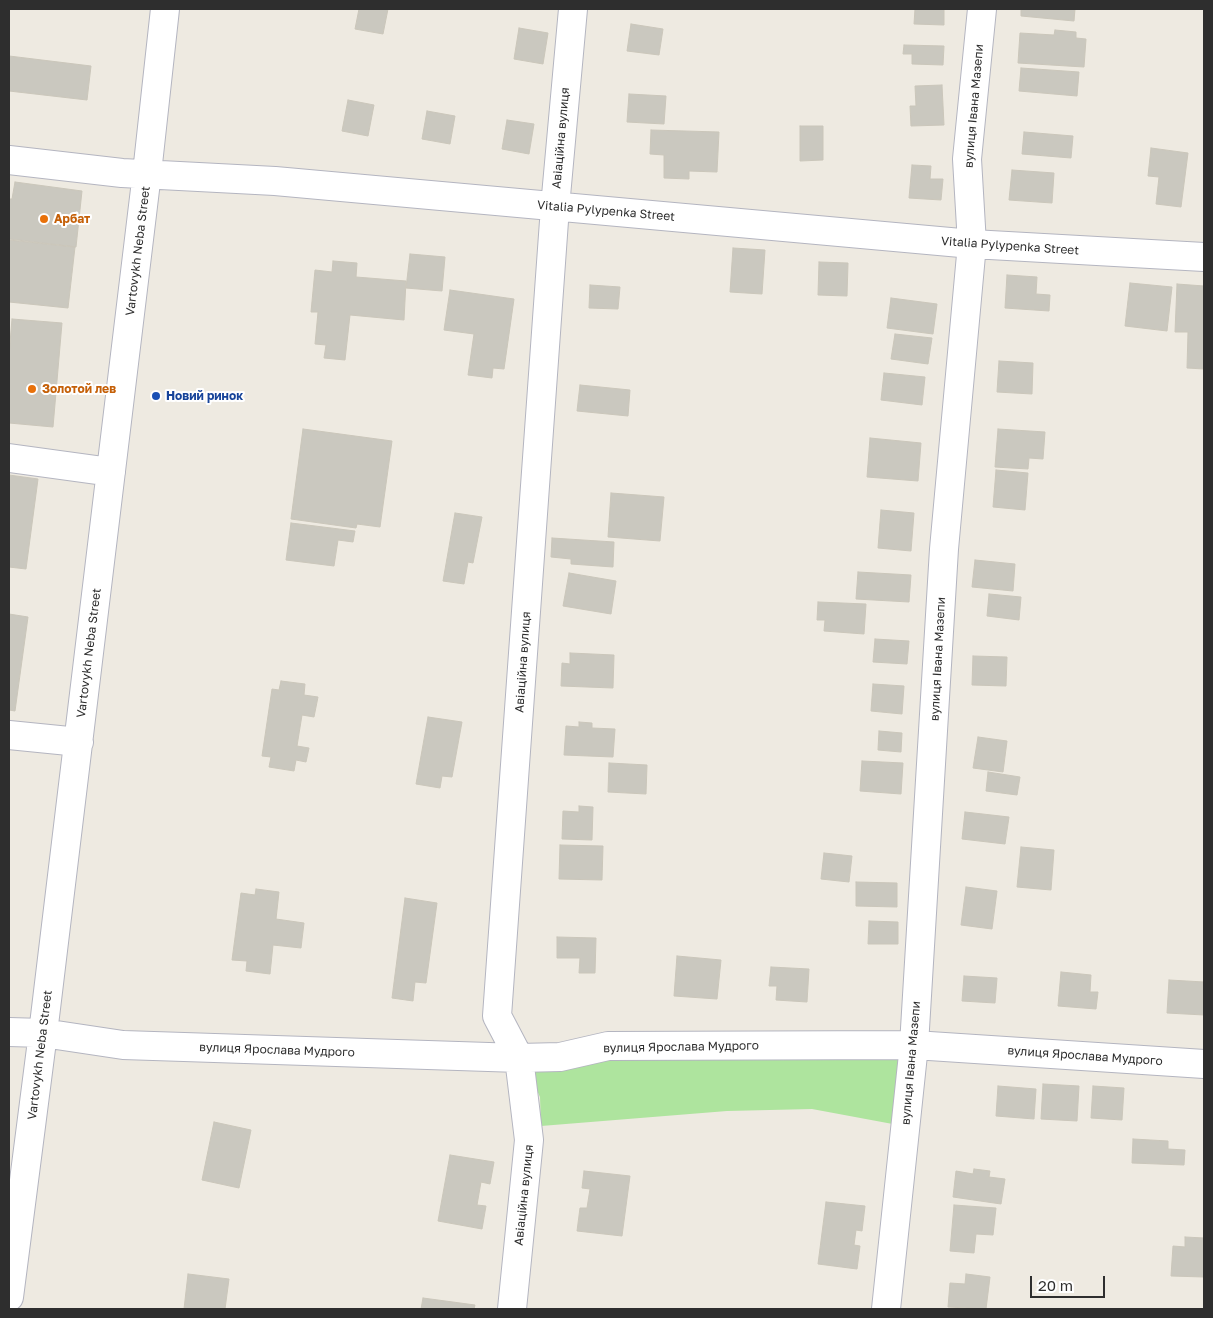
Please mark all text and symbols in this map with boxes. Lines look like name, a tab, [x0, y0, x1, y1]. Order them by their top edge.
street label: вулиця Івана Мазепи	[961, 44, 987, 168]
street label: Авіаційна вулиця	[549, 87, 573, 189]
street label: Vartovykh Neba Street	[123, 185, 153, 317]
street label: Vitalia Pylypenka Street	[536, 198, 676, 224]
place label: Арбат	[54, 212, 90, 226]
marker: Арбат	[38, 213, 50, 225]
street label: Vitalia Pylypenka Street	[940, 234, 1080, 258]
place label: Золотой лев	[42, 382, 116, 396]
marker: Золотой лев	[26, 383, 38, 395]
place label: Новий ринок	[166, 389, 243, 403]
marker: Новий ринок	[150, 390, 162, 402]
street label: Vartovykh Neba Street	[74, 587, 104, 719]
street label: вулиця Івана Мазепи	[928, 597, 948, 721]
street label: Авіаційна вулиця	[512, 611, 534, 713]
street label: Vartovykh Neba Street	[25, 989, 55, 1121]
street label: вулиця Івана Мазепи	[898, 1001, 924, 1125]
street label: вулиця Ярослава Мудрого	[603, 1038, 759, 1056]
street label: вулиця Ярослава Мудрого	[199, 1040, 355, 1060]
street label: вулиця Ярослава Мудрого	[1007, 1043, 1163, 1069]
street label: Авіаційна вулиця	[512, 1144, 536, 1246]
scale bar	[1033, 1266, 1108, 1298]
text: 20 m	[1038, 1276, 1073, 1294]

